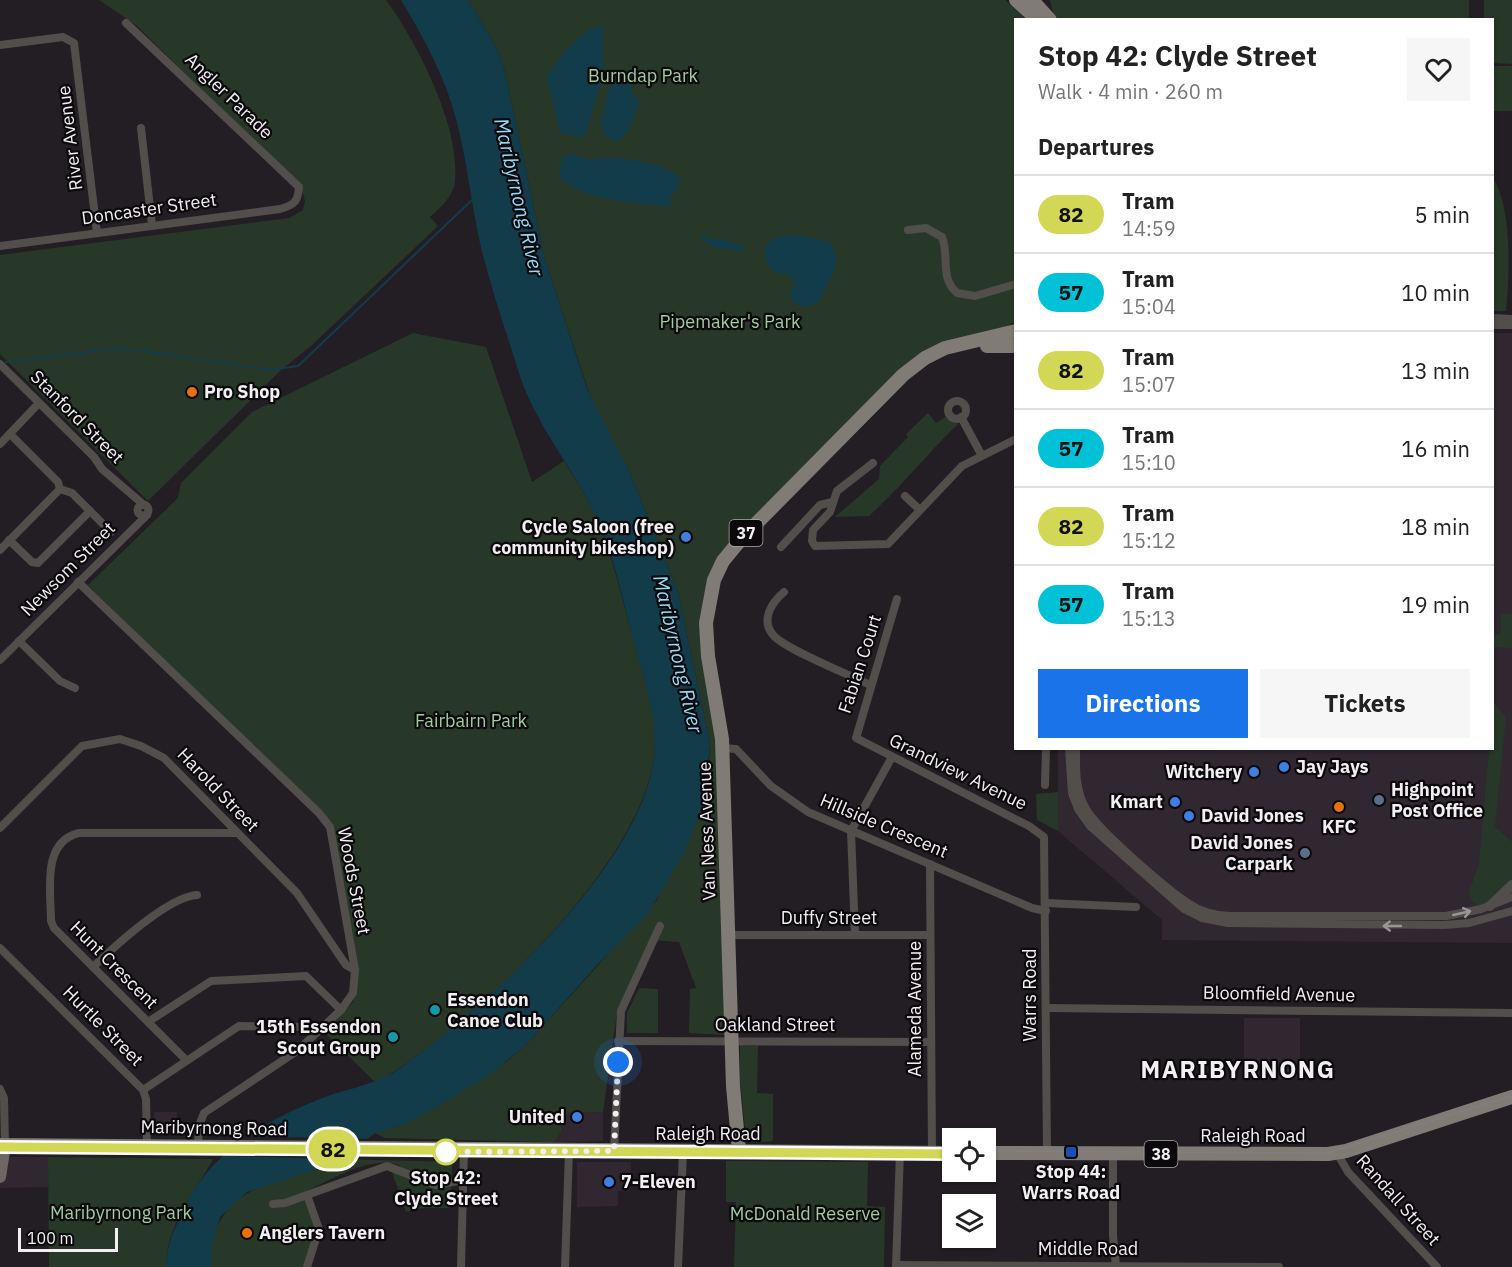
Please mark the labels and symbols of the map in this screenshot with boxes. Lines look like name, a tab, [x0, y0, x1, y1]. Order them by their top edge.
street label: Angler Parade	[180, 48, 278, 143]
park label: Burndap Park	[588, 64, 699, 87]
street label: River Avenue	[52, 84, 87, 192]
water label: Maribyrnong River	[488, 115, 551, 279]
street label: Doncaster Street	[80, 188, 218, 229]
park label: Pipemaker's Park	[659, 310, 801, 333]
street label: Stanford Street	[26, 365, 129, 468]
place label: Pro Shop	[204, 380, 280, 403]
marker: Pro Shop	[185, 385, 199, 399]
place label: Cycle Saloon (free community bikeshop)	[492, 515, 674, 559]
street label: Newsom Street	[15, 516, 120, 621]
road number: 37	[730, 520, 762, 546]
marker: Cycle Saloon (free community bikeshop)	[679, 530, 693, 544]
water label: Maribyrnong River	[647, 572, 710, 736]
street label: Fabian Court	[833, 612, 886, 716]
park label: Fairbairn Park	[415, 709, 528, 732]
street label: Grandview Avenue	[885, 728, 1031, 815]
street label: Harold Street	[173, 743, 264, 836]
place label: Jay Jays	[1296, 755, 1369, 778]
place label: Witchery	[1165, 760, 1242, 783]
marker: Jay Jays	[1277, 760, 1291, 774]
street label: Van Ness Avenue	[693, 761, 720, 901]
marker: Witchery	[1247, 765, 1261, 779]
place label: Highpoint Post Office	[1391, 778, 1483, 822]
street label: Hillside Crescent	[817, 788, 952, 863]
place label: Kmart	[1110, 790, 1163, 813]
marker: Highpoint Post Office	[1372, 793, 1386, 807]
marker: Kmart	[1168, 795, 1182, 809]
marker: KFC	[1332, 800, 1346, 814]
place label: David Jones	[1201, 804, 1304, 827]
marker: David Jones	[1182, 809, 1196, 823]
place label: KFC	[1322, 815, 1356, 838]
street label: Woods Street	[333, 825, 376, 936]
place label: David Jones Carpark	[1190, 831, 1294, 875]
marker: David Jones Carpark	[1298, 846, 1312, 860]
street label: Duffy Street	[781, 906, 877, 929]
one-way arrow	[1452, 907, 1471, 918]
street label: Hunt Crescent	[65, 916, 163, 1014]
one-way arrow	[1383, 920, 1403, 932]
street label: Alameda Avenue	[903, 941, 926, 1077]
street label: Warrs Road	[1018, 948, 1041, 1042]
street label: Hurtle Street	[58, 981, 148, 1071]
street label: Bloomfield Avenue	[1203, 981, 1355, 1006]
place label: Essendon Canoe Club	[447, 988, 543, 1032]
marker: Essendon Canoe Club	[428, 1003, 442, 1017]
street label: Oakland Street	[715, 1013, 835, 1036]
place label: 15th Essendon Scout Group	[256, 1015, 381, 1059]
marker: 15th Essendon Scout Group	[386, 1030, 400, 1044]
your location	[603, 1047, 633, 1077]
district label: MARIBYRNONG	[1140, 1053, 1336, 1085]
place label: United	[509, 1105, 565, 1128]
marker: United	[570, 1110, 584, 1124]
street label: Maribyrnong Road	[140, 1115, 288, 1140]
street label: Raleigh Road	[655, 1122, 761, 1145]
street label: Raleigh Road	[1200, 1124, 1306, 1147]
line badge: 82	[306, 1130, 360, 1168]
marker: Stop 42: Clyde Street	[433, 1139, 459, 1165]
road number: 38	[1144, 1141, 1178, 1167]
marker: Stop 44: Warrs Road	[1064, 1145, 1078, 1159]
street label: Randall Street	[1351, 1149, 1445, 1250]
place label: Stop 44: Warrs Road	[1022, 1160, 1120, 1204]
place label: Stop 42: Clyde Street	[394, 1166, 498, 1210]
place label: 7-Eleven	[621, 1170, 696, 1193]
marker: 7-Eleven	[602, 1175, 616, 1189]
park label: Maribyrnong Park	[50, 1201, 193, 1224]
park label: McDonald Reserve	[730, 1202, 880, 1225]
place label: Anglers Tavern	[259, 1221, 385, 1244]
scale bar	[18, 1225, 118, 1252]
marker: Anglers Tavern	[240, 1226, 254, 1240]
street label: Middle Road	[1038, 1237, 1138, 1260]

